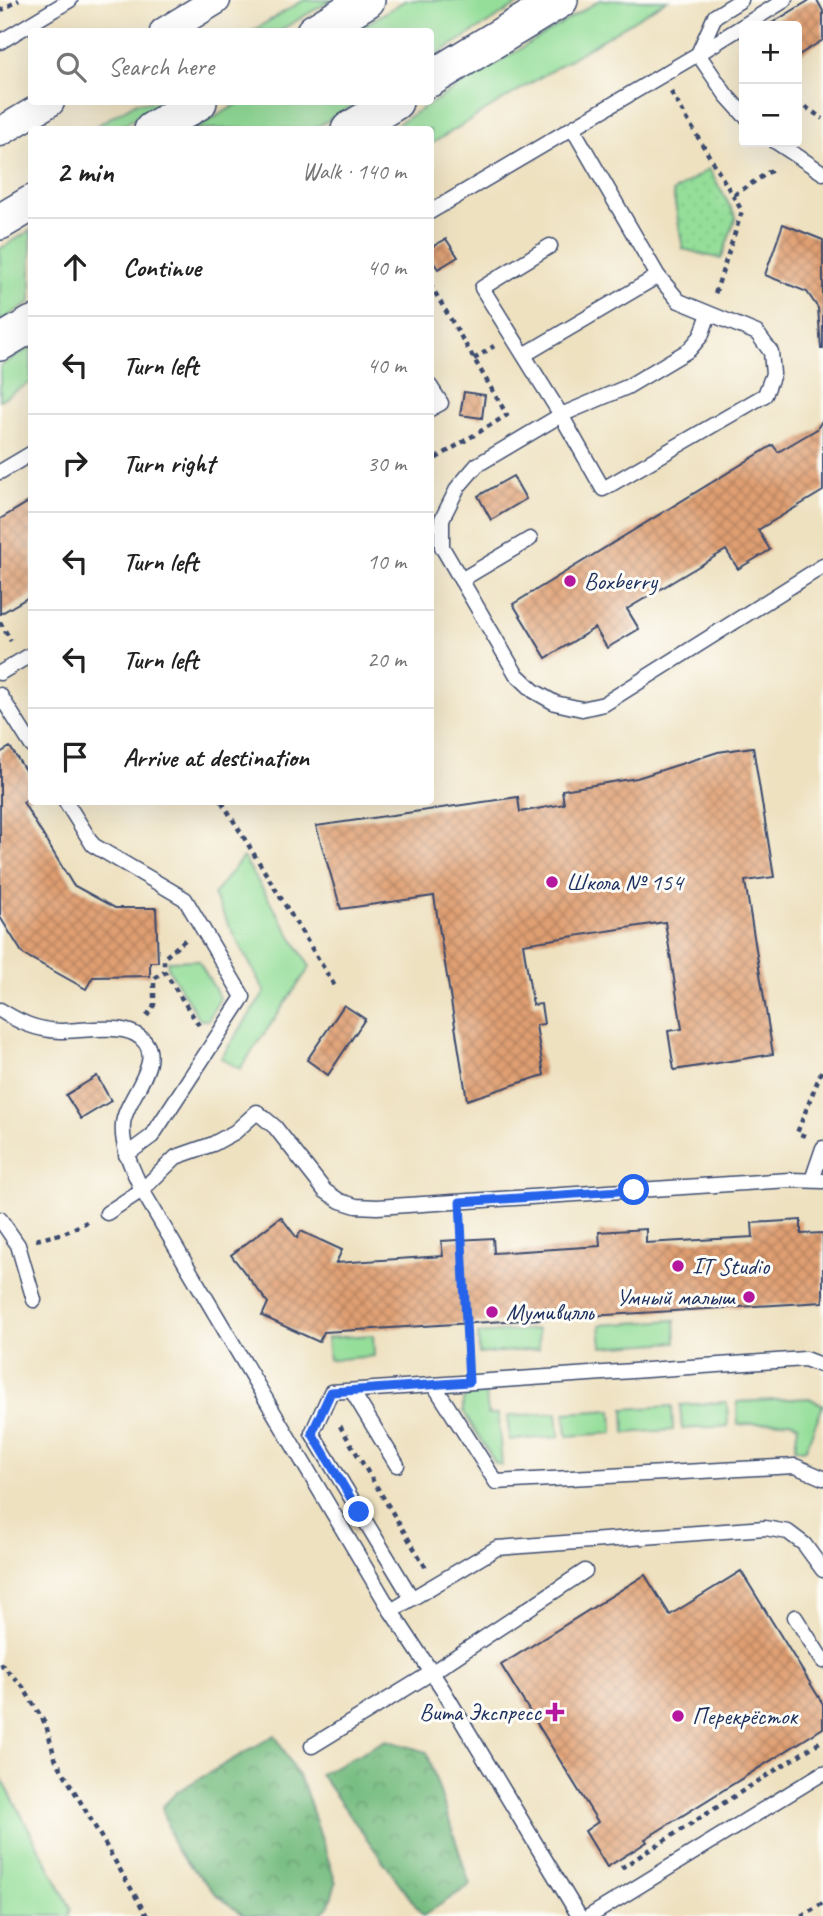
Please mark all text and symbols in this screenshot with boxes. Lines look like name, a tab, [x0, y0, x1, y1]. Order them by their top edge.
map controls	[739, 21, 802, 147]
button: +	[739, 21, 802, 84]
search box	[28, 28, 434, 105]
icon: search	[52, 48, 90, 86]
text: Search here	[108, 50, 214, 83]
button: −	[739, 84, 802, 147]
text: 2 min	[56, 153, 113, 191]
text: Walk · 140 m	[302, 157, 406, 186]
icon: ahead	[56, 248, 94, 286]
text: Continue	[123, 251, 201, 284]
text: 40 m	[367, 253, 406, 282]
icon: left	[56, 346, 94, 384]
text: Turn left	[123, 349, 198, 382]
text: 40 m	[367, 351, 406, 380]
icon: right	[56, 444, 94, 482]
text: Turn right	[123, 447, 214, 480]
text: 30 m	[367, 449, 406, 478]
icon: left	[56, 542, 94, 580]
text: Turn left	[123, 545, 198, 578]
text: 10 m	[367, 547, 406, 576]
place label: Boxberry	[584, 566, 659, 596]
marker: Boxberry	[562, 573, 578, 589]
icon: left	[56, 640, 94, 678]
text: Turn left	[123, 643, 198, 676]
text: 20 m	[367, 645, 406, 674]
icon: arrive	[56, 738, 94, 776]
text: Arrive at destination	[123, 741, 309, 774]
place label: Школа № 154	[566, 867, 685, 897]
marker: Школа № 154	[544, 874, 560, 890]
route start	[618, 1174, 649, 1205]
place label: IT Studio	[692, 1251, 771, 1281]
marker: IT Studio	[670, 1258, 686, 1274]
place label: Умный малыш	[616, 1282, 736, 1312]
marker: Умный малыш	[741, 1289, 757, 1305]
place label: Мумивилль	[506, 1297, 595, 1327]
marker: Мумивилль	[484, 1304, 500, 1320]
route end	[343, 1496, 374, 1527]
place label: Вита Экспресс	[419, 1697, 542, 1727]
place label: Перекрёсток	[692, 1701, 799, 1731]
marker: Вита Экспресс	[547, 1704, 563, 1720]
marker: Перекрёсток	[670, 1708, 686, 1724]

